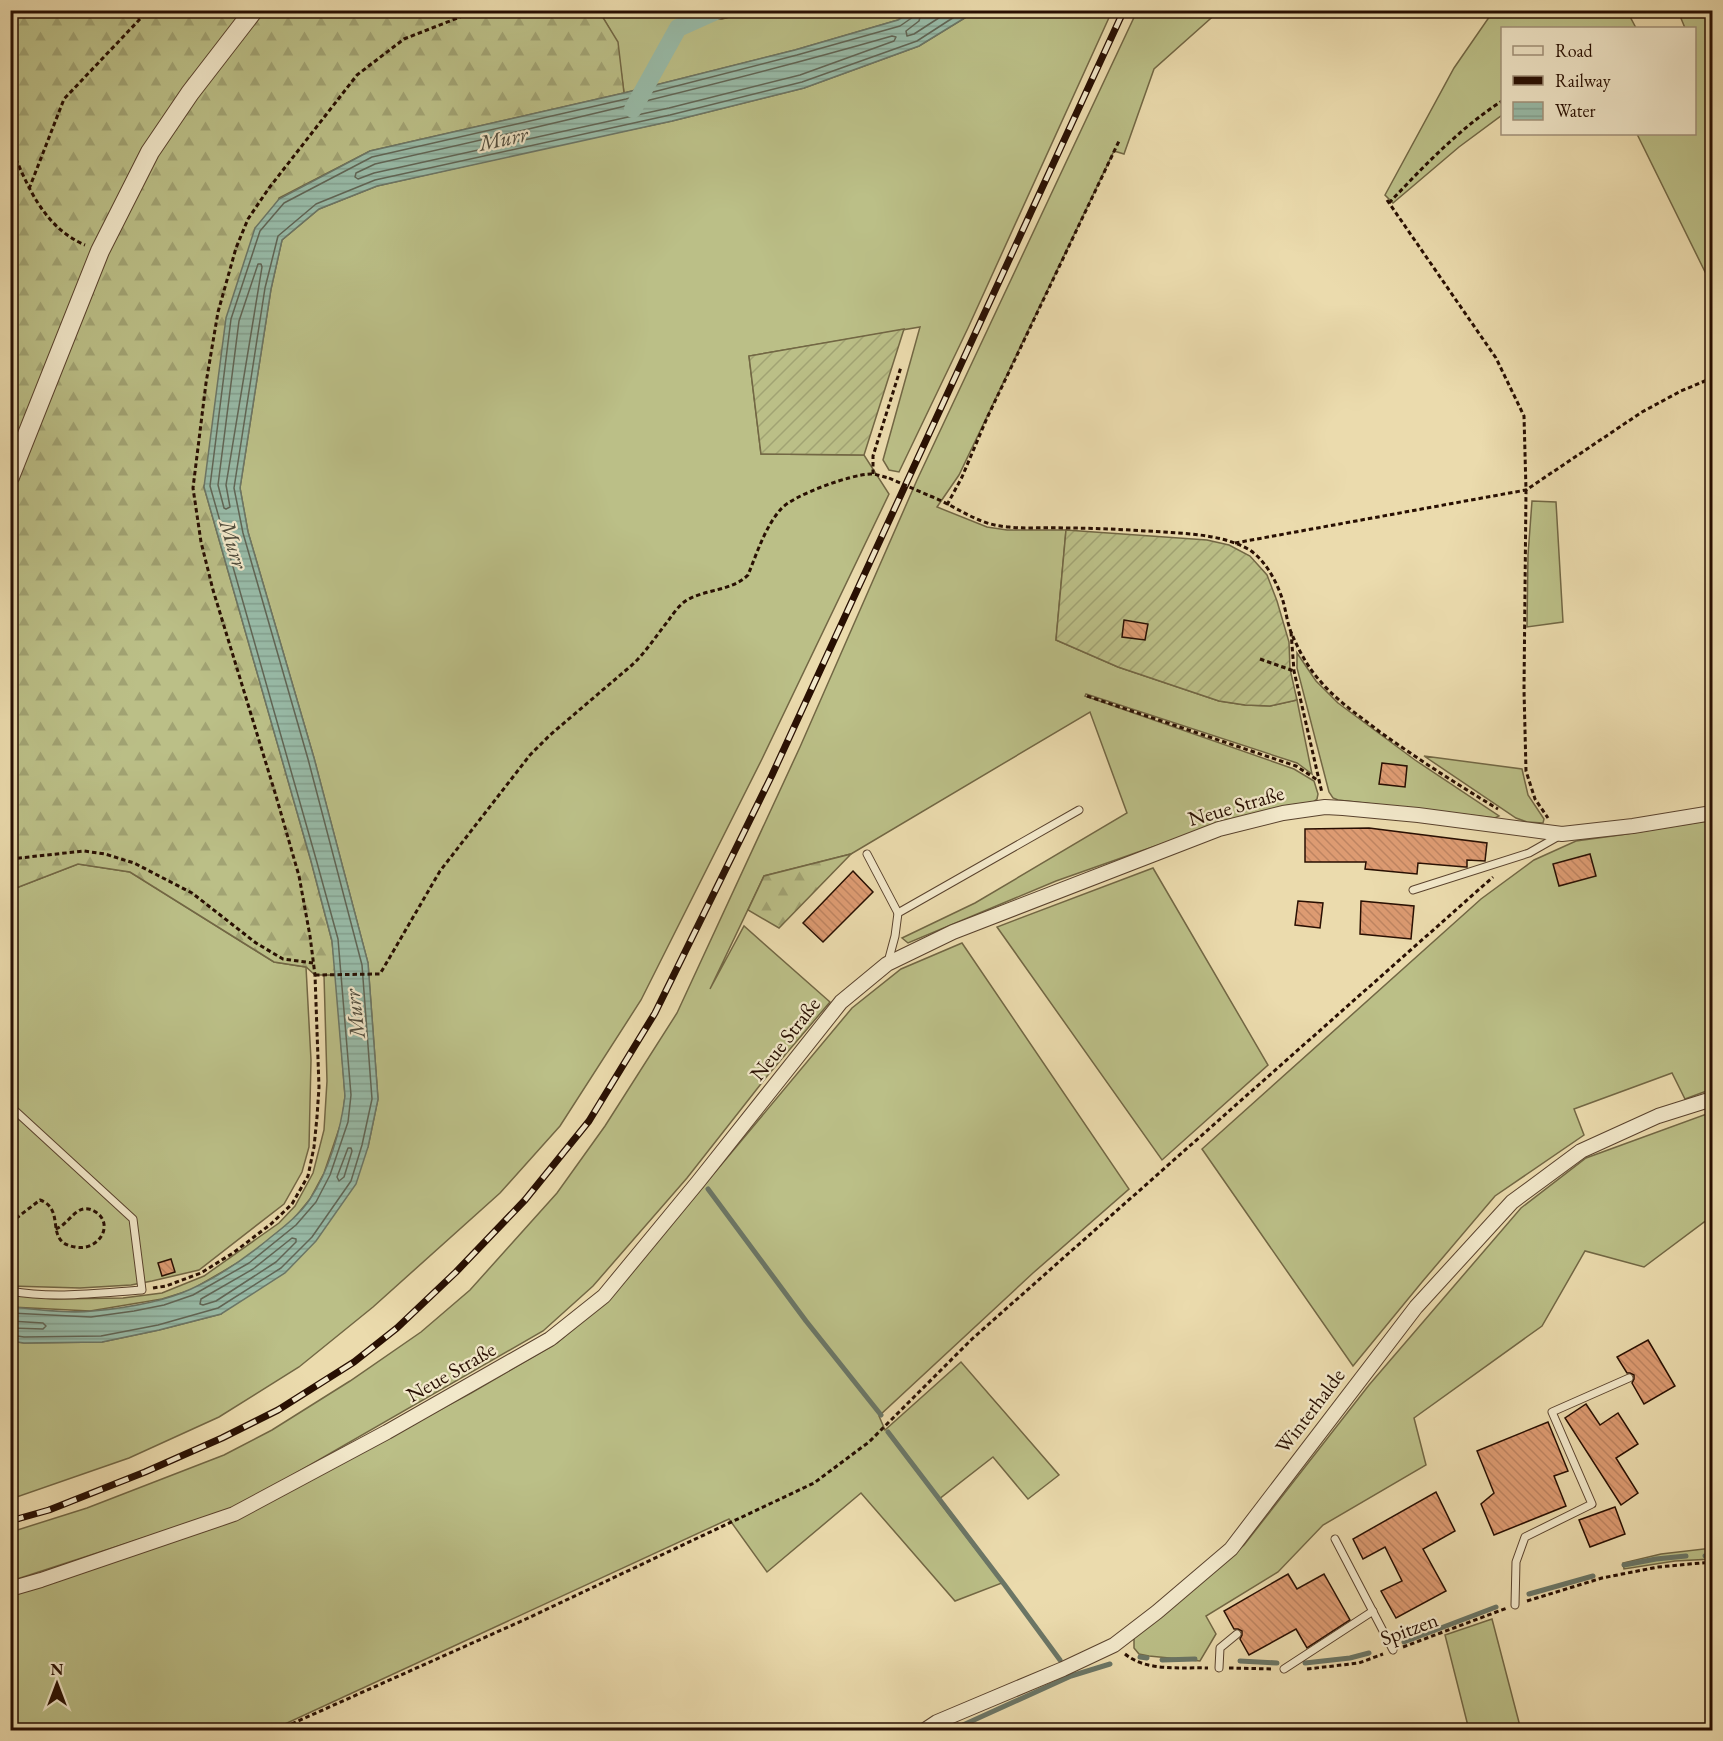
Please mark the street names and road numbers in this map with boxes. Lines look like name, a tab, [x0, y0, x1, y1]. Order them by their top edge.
street label: Neue Straße	[1185, 779, 1287, 832]
street label: Neue Straße	[744, 991, 826, 1086]
street label: Neue Straße	[401, 1335, 500, 1408]
street label: Winterhalde	[1269, 1363, 1350, 1459]
street label: Spitzen	[1376, 1606, 1441, 1651]

